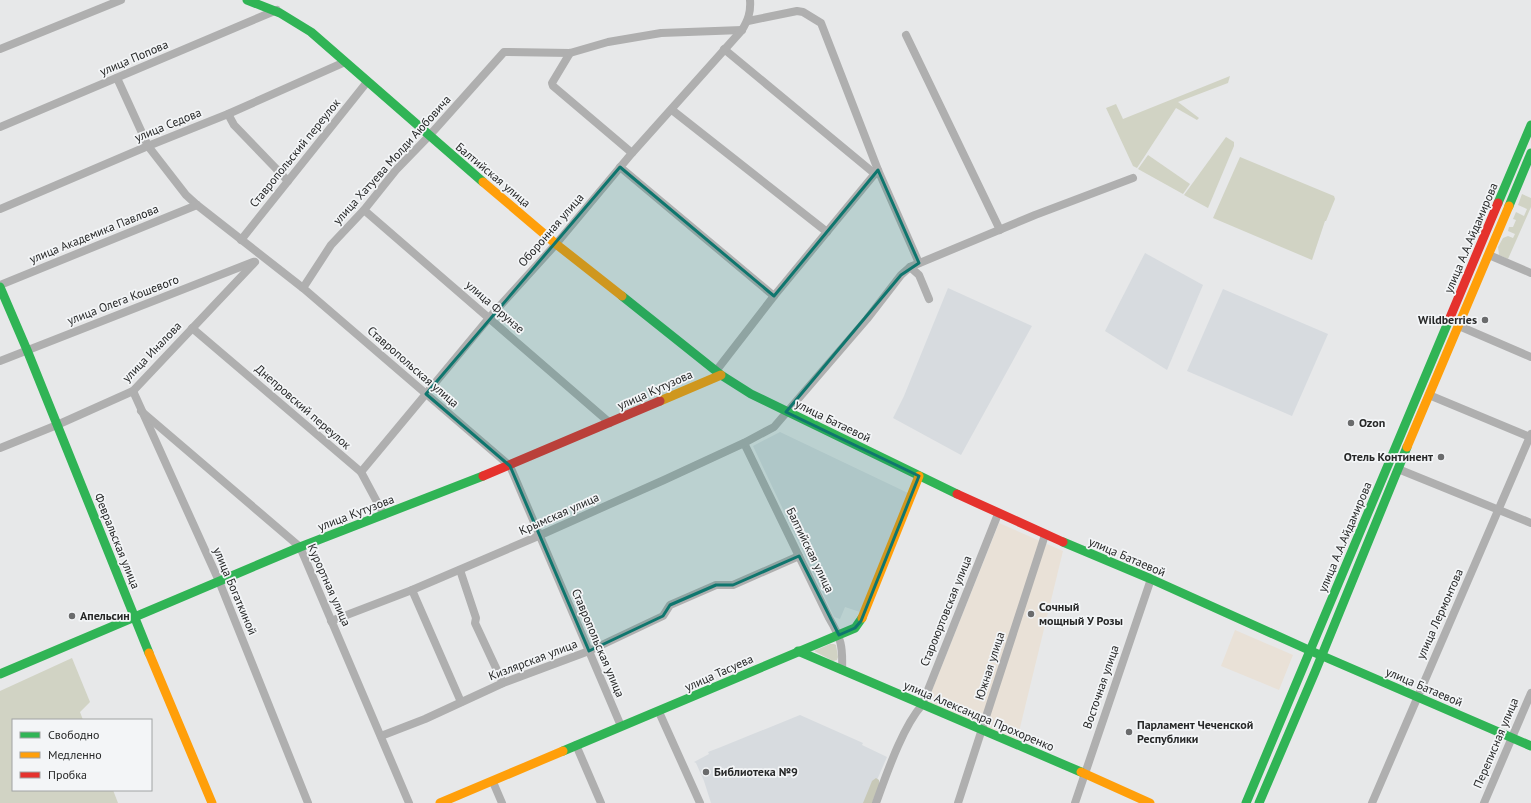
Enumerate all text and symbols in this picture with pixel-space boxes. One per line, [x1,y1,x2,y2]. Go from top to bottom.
street label: улица Попова [97,36,170,79]
street label: улица Хатуева Молди Аюбовича [330,92,454,227]
street label: Ставропольский переулок [246,95,343,210]
street label: улица Седова [132,104,204,145]
street label: Балтийская улица [453,139,534,210]
street label: улица А.А.Айдамирова [1441,180,1501,295]
street label: Оборонная улица [515,190,587,269]
street label: улица Академика Павлова [27,201,161,266]
street label: улица Олега Кошевого [65,271,181,328]
street label: улица Фрунзе [463,277,528,336]
place label: Wildberries [1418,312,1477,327]
marker: Wildberries [1480,315,1490,325]
street label: улица Иналова [119,318,184,385]
street label: Ставропольская улица [364,323,462,411]
street label: Днепровский переулок [252,361,354,452]
street label: улица Кутузова [615,366,695,413]
street label: улица Батаевой [793,396,873,445]
place label: Ozon [1359,415,1385,430]
marker: Ozon [1346,418,1356,428]
place label: Отель Континент [1344,449,1433,464]
marker: Отель Континент [1436,452,1446,462]
street label: улица А.А.Айдамирова [1315,479,1375,594]
street label: Крымская улица [516,489,601,538]
street label: Февральская улица [91,491,144,591]
street label: улица Кутузова [315,491,396,534]
street label: Балтийская улица [783,505,838,595]
street label: улица Батаевой [1086,534,1168,579]
street label: Курортная улица [305,541,354,628]
street label: улица Богаткиной [210,545,261,637]
street label: Староюртовская улица [916,553,975,668]
street label: улица Лермонтова [1413,566,1466,661]
street label: Ставропольская улица [569,586,628,699]
place label: Сочный мощный У Розы [1039,599,1123,628]
place label: Апельсин [80,608,130,623]
marker: Сочный мощный У Розы [1026,609,1036,619]
marker: Апельсин [67,611,77,621]
street label: Южная улица [971,630,1008,702]
street label: Кизлярская улица [486,636,579,683]
street label: Восточная улица [1079,643,1122,731]
street label: улица Тасуева [682,651,755,694]
street label: улица Батаевой [1383,664,1465,709]
street label: улица Александра Прохоренко [902,677,1057,754]
street label: Переписная улица [1470,695,1521,790]
place label: Парламент Чеченской Республики [1137,717,1253,746]
legend [12,719,152,791]
text: Свободно [48,727,99,742]
marker: Парламент Чеченской Республики [1124,727,1134,737]
text: Медленно [48,747,102,762]
place label: Библиотека №9 [714,764,798,779]
text: Пробка [48,767,87,782]
marker: Библиотека №9 [701,767,711,777]

